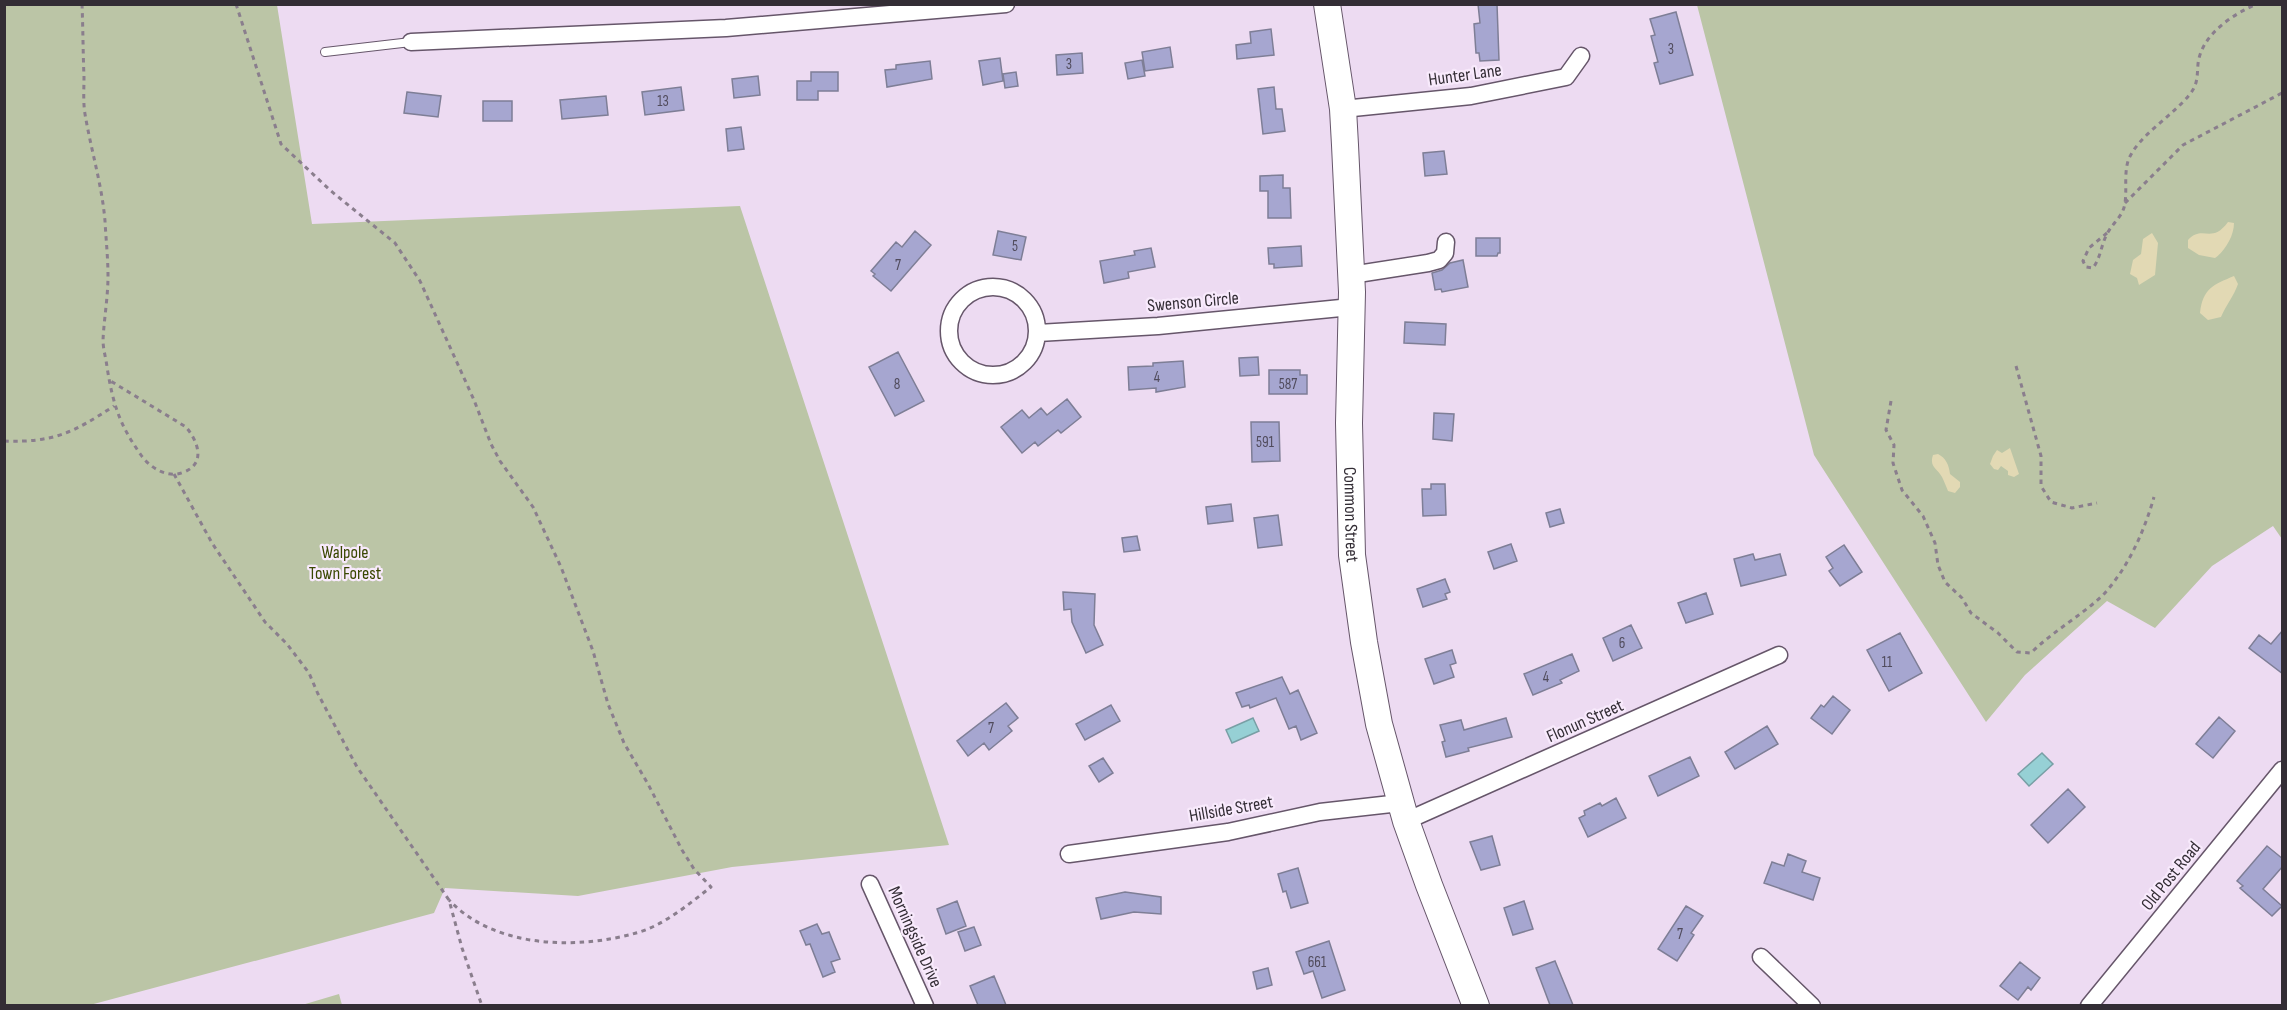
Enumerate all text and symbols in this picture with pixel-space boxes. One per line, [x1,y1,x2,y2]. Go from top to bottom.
house number: 3 [1668,40,1674,59]
house number: 3 [1066,55,1072,74]
street label: Hunter Lane [1427,59,1503,91]
house number: 13 [657,92,669,111]
house number: 5 [1012,237,1018,256]
house number: 7 [895,256,901,275]
street label: Swenson Circle [1146,288,1240,316]
house number: 4 [1154,368,1160,387]
house number: 8 [894,375,900,394]
house number: 587 [1279,375,1297,394]
house number: 591 [1256,433,1275,452]
street label: Common Street [1339,467,1363,564]
park label: Walpole Town Forest [309,542,382,584]
house number: 6 [1619,634,1625,653]
house number: 11 [1882,653,1893,672]
house number: 4 [1543,668,1549,687]
street label: Flonun Street [1544,695,1627,747]
house number: 7 [988,719,994,738]
street label: Hillside Street [1188,791,1275,827]
street label: Old Post Road [2137,837,2205,915]
street label: Morningside Drive [883,883,947,991]
house number: 7 [1677,925,1683,944]
house number: 661 [1308,953,1327,972]

